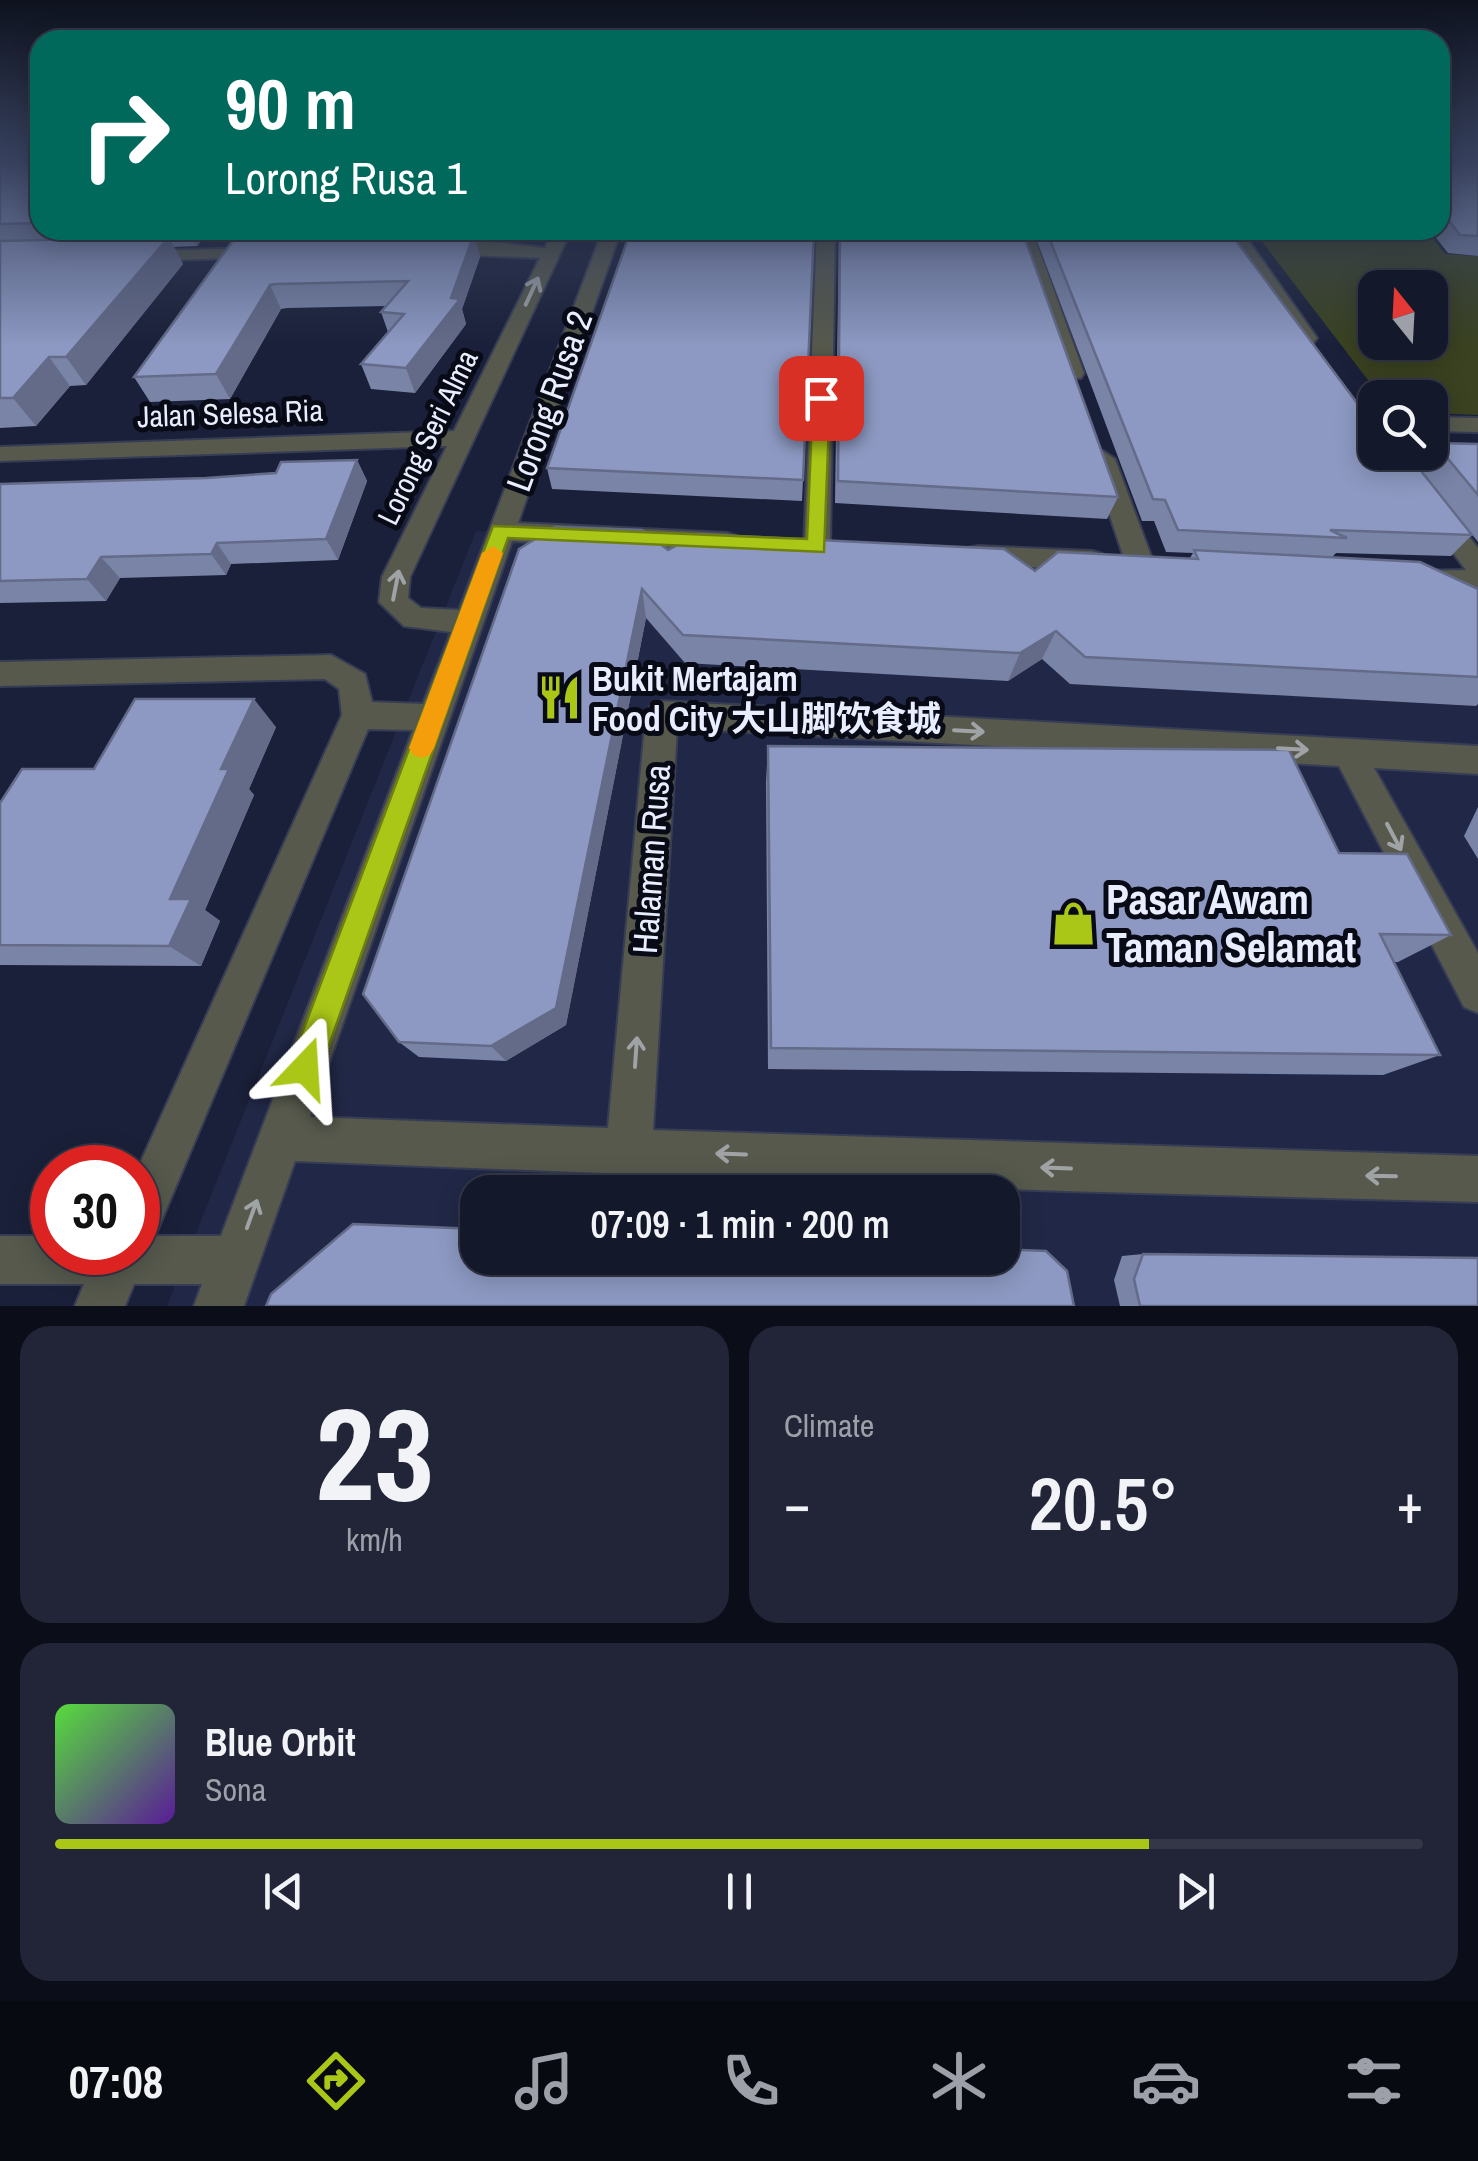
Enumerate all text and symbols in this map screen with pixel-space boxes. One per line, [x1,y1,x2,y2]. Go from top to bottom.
text: 90 m [225,57,356,151]
icon: right [60,70,190,200]
text: Lorong Rusa 1 [225,147,467,208]
north arrow [1358,270,1448,360]
map controls [1358,270,1448,470]
one-way arrow [524,277,543,307]
street label: Lorong Rusa 2 [495,305,603,497]
street label: Lorong Seri Alma [367,343,487,531]
pin [779,356,864,441]
icon: arrive [794,371,849,426]
button: search [1358,380,1448,470]
street label: Jalan Selesa Ria [136,390,324,436]
one-way arrow [388,570,407,602]
place label: Bukit Mertajam Food City 大山脚饮食城 [592,655,941,742]
restaurant icon: Bukit Mertajam Food City 大山脚饮食城 [535,674,583,722]
one-way arrow [952,722,985,741]
one-way arrow [1277,740,1309,759]
street label: Halaman Rusa [621,763,681,955]
one-way arrow [1385,822,1404,852]
place label: Pasar Awam Taman Selamat [1106,871,1356,975]
shop icon: Pasar Awam Taman Selamat [1049,899,1097,947]
position arrow [253,1016,357,1120]
one-way arrow [627,1037,646,1069]
one-way arrow [715,1144,747,1163]
speed limit sign: 30 [30,1145,160,1275]
one-way arrow [1040,1158,1072,1177]
one-way arrow [1365,1167,1397,1186]
text: 07:09 · 1 min · 200 m [590,1199,890,1250]
one-way arrow [244,1200,262,1231]
text: 23 [315,1365,434,1541]
text: Climate [784,1404,874,1447]
text: 20.5° [1029,1452,1178,1553]
text: − [784,1466,810,1540]
text: + [1397,1466,1423,1540]
text: km/h [346,1518,403,1561]
text: Blue Orbit [205,1717,356,1768]
text: Sona [205,1768,266,1811]
icon: previous [256,1864,311,1919]
icon: pause [712,1864,767,1919]
icon: next [1168,1864,1223,1919]
icon: directions [301,2046,371,2116]
icon: music [509,2046,579,2116]
icon: phone [716,2046,786,2116]
icon: climate [924,2046,994,2116]
icon: car [1131,2046,1201,2116]
icon: filters [1339,2046,1409,2116]
text: 07:08 [69,2051,163,2112]

